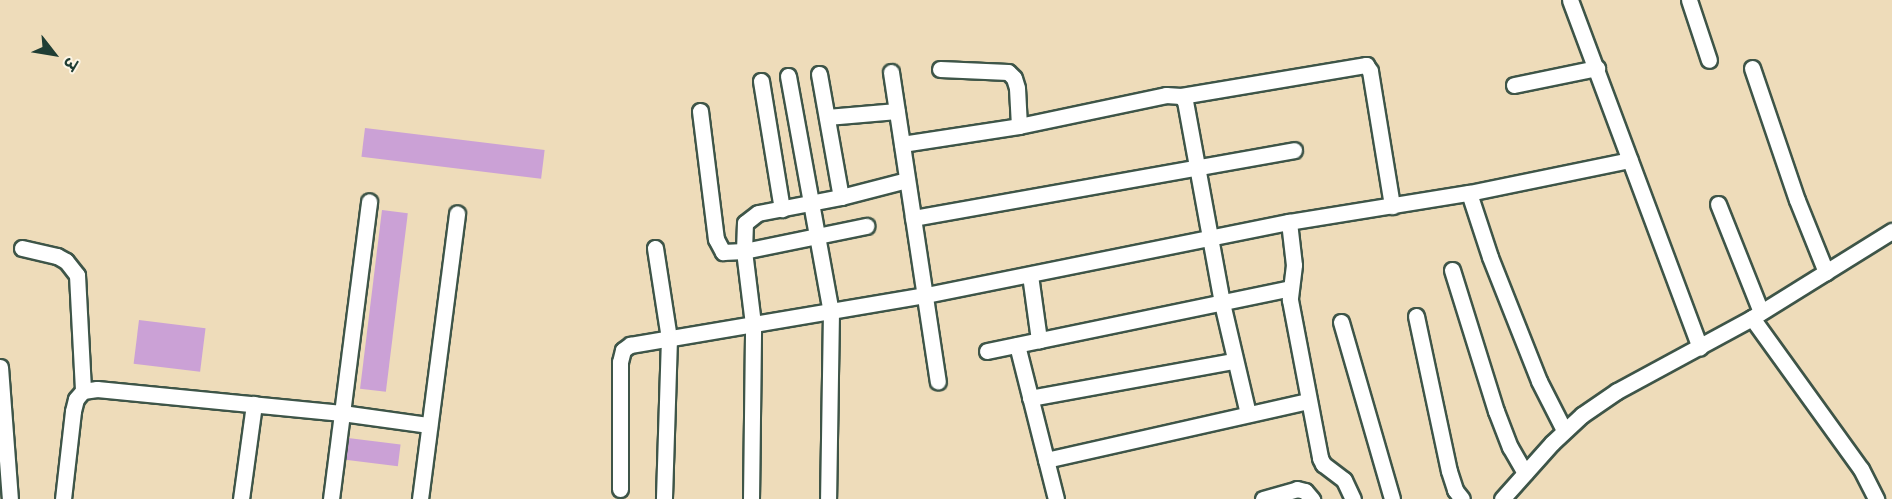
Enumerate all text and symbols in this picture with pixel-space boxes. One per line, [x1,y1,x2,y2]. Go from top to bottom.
north arrow [24,24,84,84]
text: उ [55,51,85,76]

